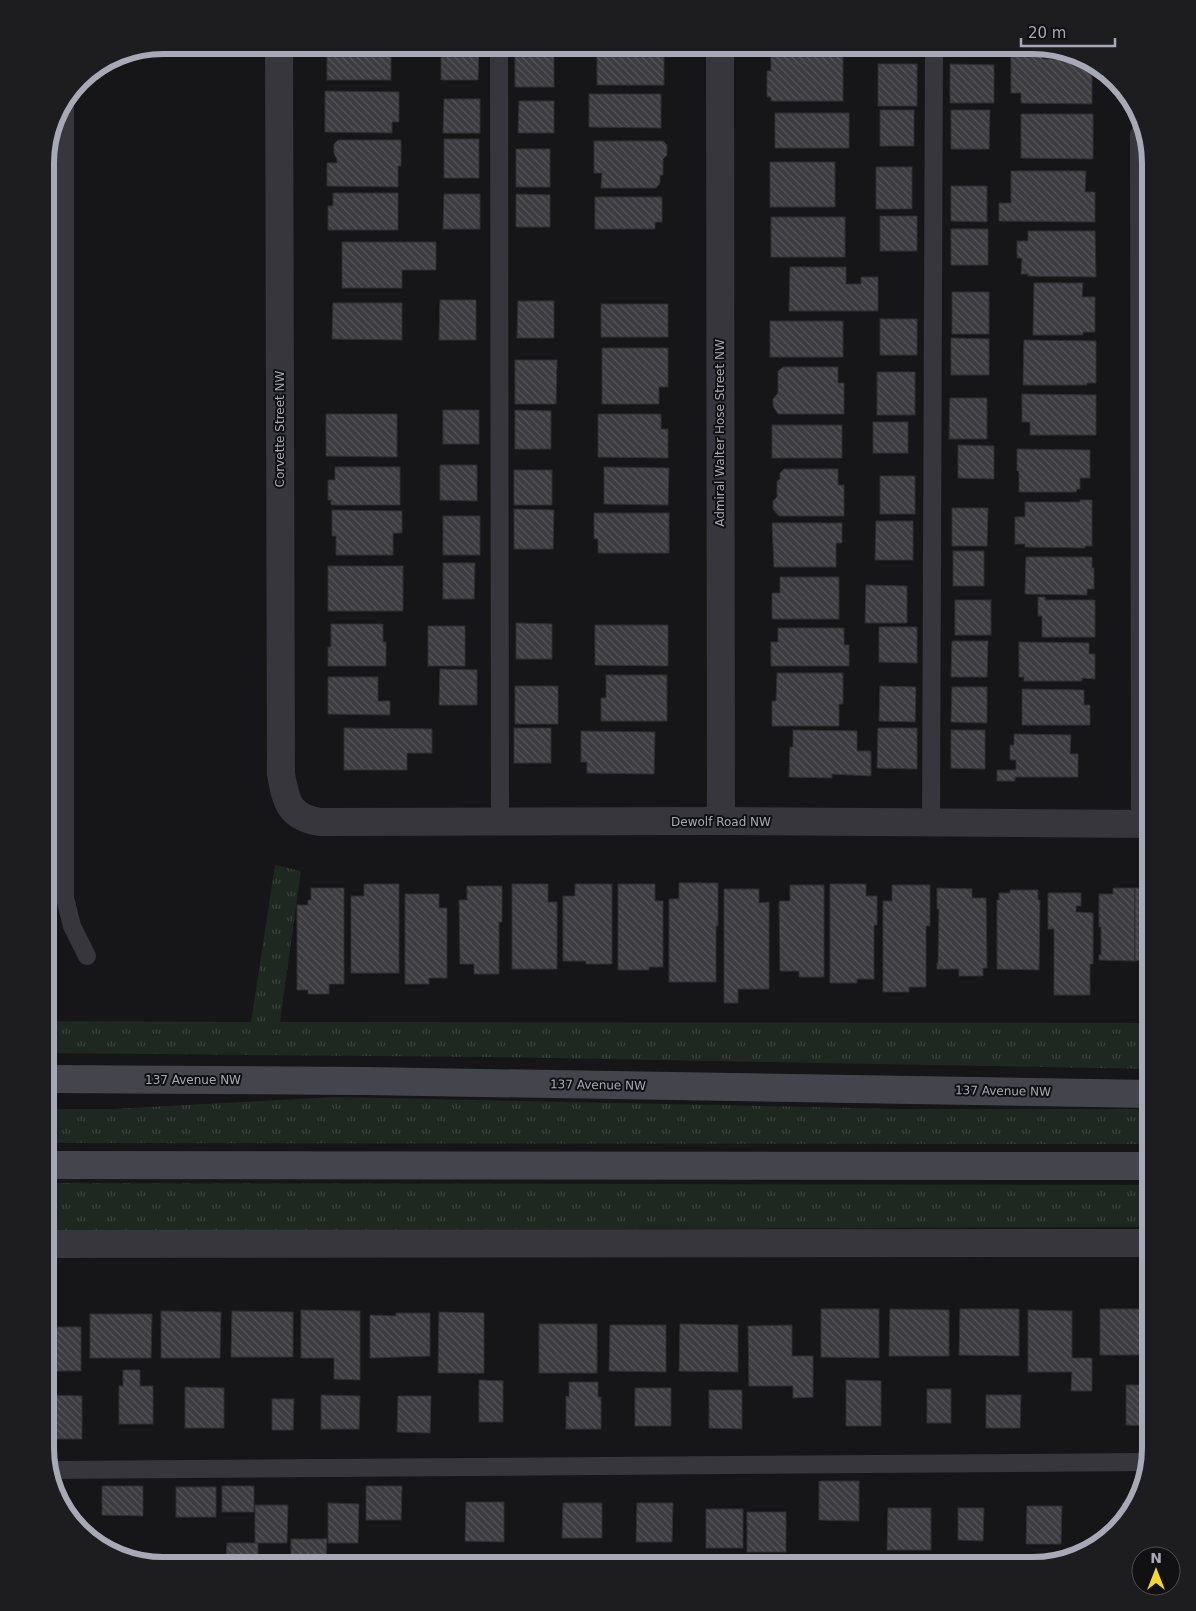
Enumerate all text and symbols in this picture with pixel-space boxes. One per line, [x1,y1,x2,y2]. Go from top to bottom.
scale bar [1021,15,1115,47]
text: 20 m [1028,24,1066,42]
street label: Admiral Walter Hose Street NW [713,339,727,527]
street label: Corvette Street NW [273,370,287,487]
street label: Dewolf Road NW [671,815,771,829]
street label: 137 Avenue NW [145,1073,241,1087]
street label: 137 Avenue NW [550,1077,646,1093]
street label: 137 Avenue NW [955,1083,1051,1099]
north arrow [1131,1546,1181,1596]
text: N [1150,1550,1162,1566]

